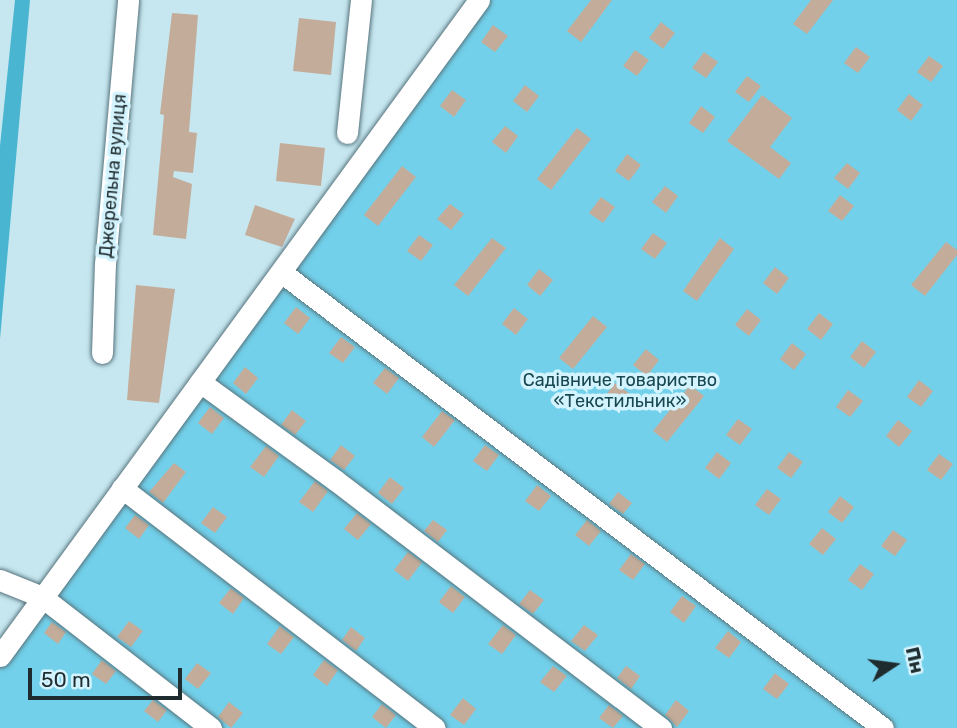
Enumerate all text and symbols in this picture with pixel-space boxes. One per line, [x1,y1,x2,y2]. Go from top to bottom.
street label: Джерельна вулиця [95,93,131,259]
park label: Садівниче товариство «Текстильник» [523,370,717,412]
north arrow [859,630,929,700]
text: Пн [901,645,929,676]
scale bar [32,654,186,698]
text: 50 m [41,667,91,692]

